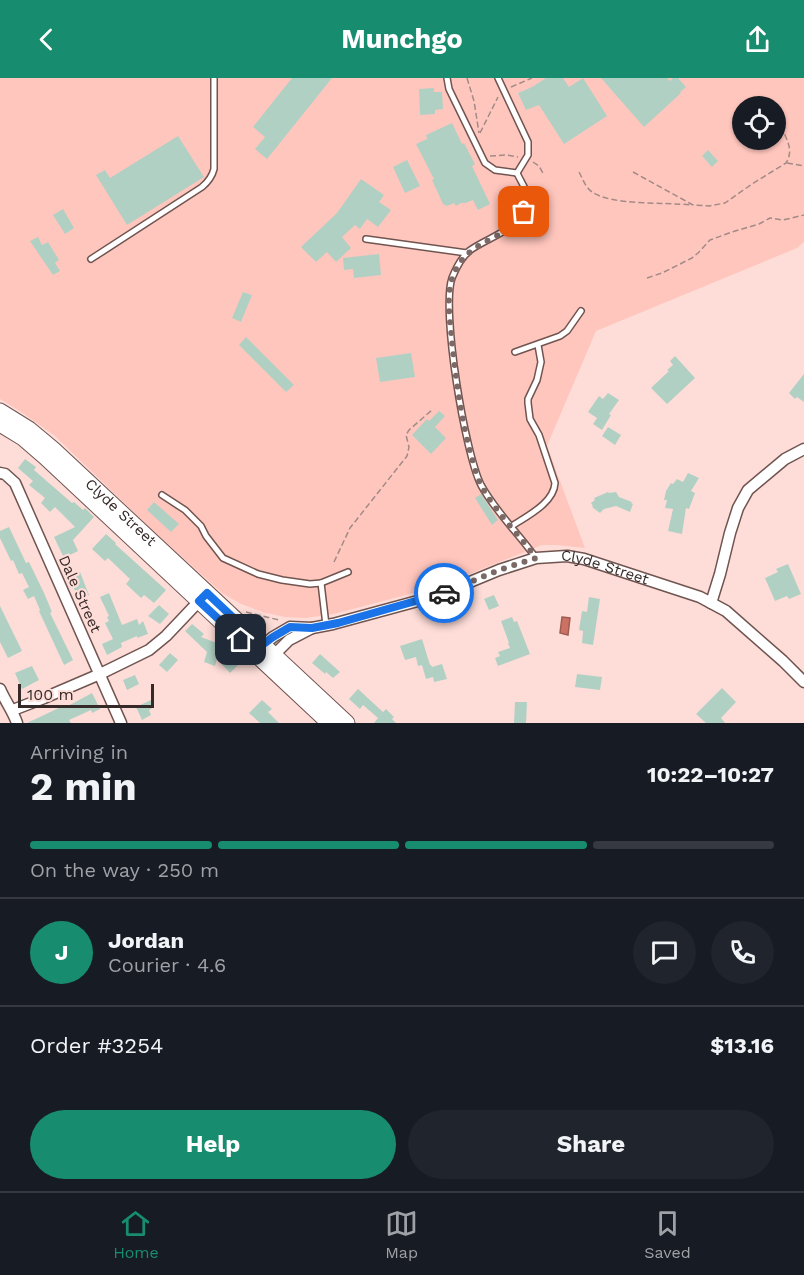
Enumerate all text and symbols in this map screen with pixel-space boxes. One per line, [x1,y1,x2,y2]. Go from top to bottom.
icon: back [30,23,63,56]
text: Munchgo [341,23,463,55]
icon: share [741,23,774,56]
map controls [732,96,786,150]
button: locate [732,96,786,150]
pin [498,186,549,237]
icon: bag [507,195,540,228]
street label: Clyde Street [81,475,161,550]
street label: Clyde Street [561,547,652,589]
street label: Dale Street [55,553,105,636]
courier [414,563,474,623]
icon: car [428,577,461,610]
pin [215,614,266,665]
icon: home [224,623,257,656]
scale bar [18,681,154,708]
text: 100 m [27,685,74,704]
text: Arriving in [30,740,128,764]
text: 10:22–10:27 [647,762,774,787]
text: 2 min [30,764,137,809]
text: On the way · 250 m [30,858,219,882]
button: chat [633,921,696,984]
button: phone [711,921,774,984]
text: Jordan [108,928,184,953]
text: J [55,940,68,965]
text: Courier · 4.6 [108,953,226,977]
text: Order #3254 [30,1033,163,1058]
text: $13.16 [710,1033,774,1058]
button: Help [30,1110,396,1179]
button: Share [408,1110,774,1179]
tab: Home [113,1207,159,1262]
tab: Map [385,1207,418,1262]
tab: Saved [644,1207,691,1262]

